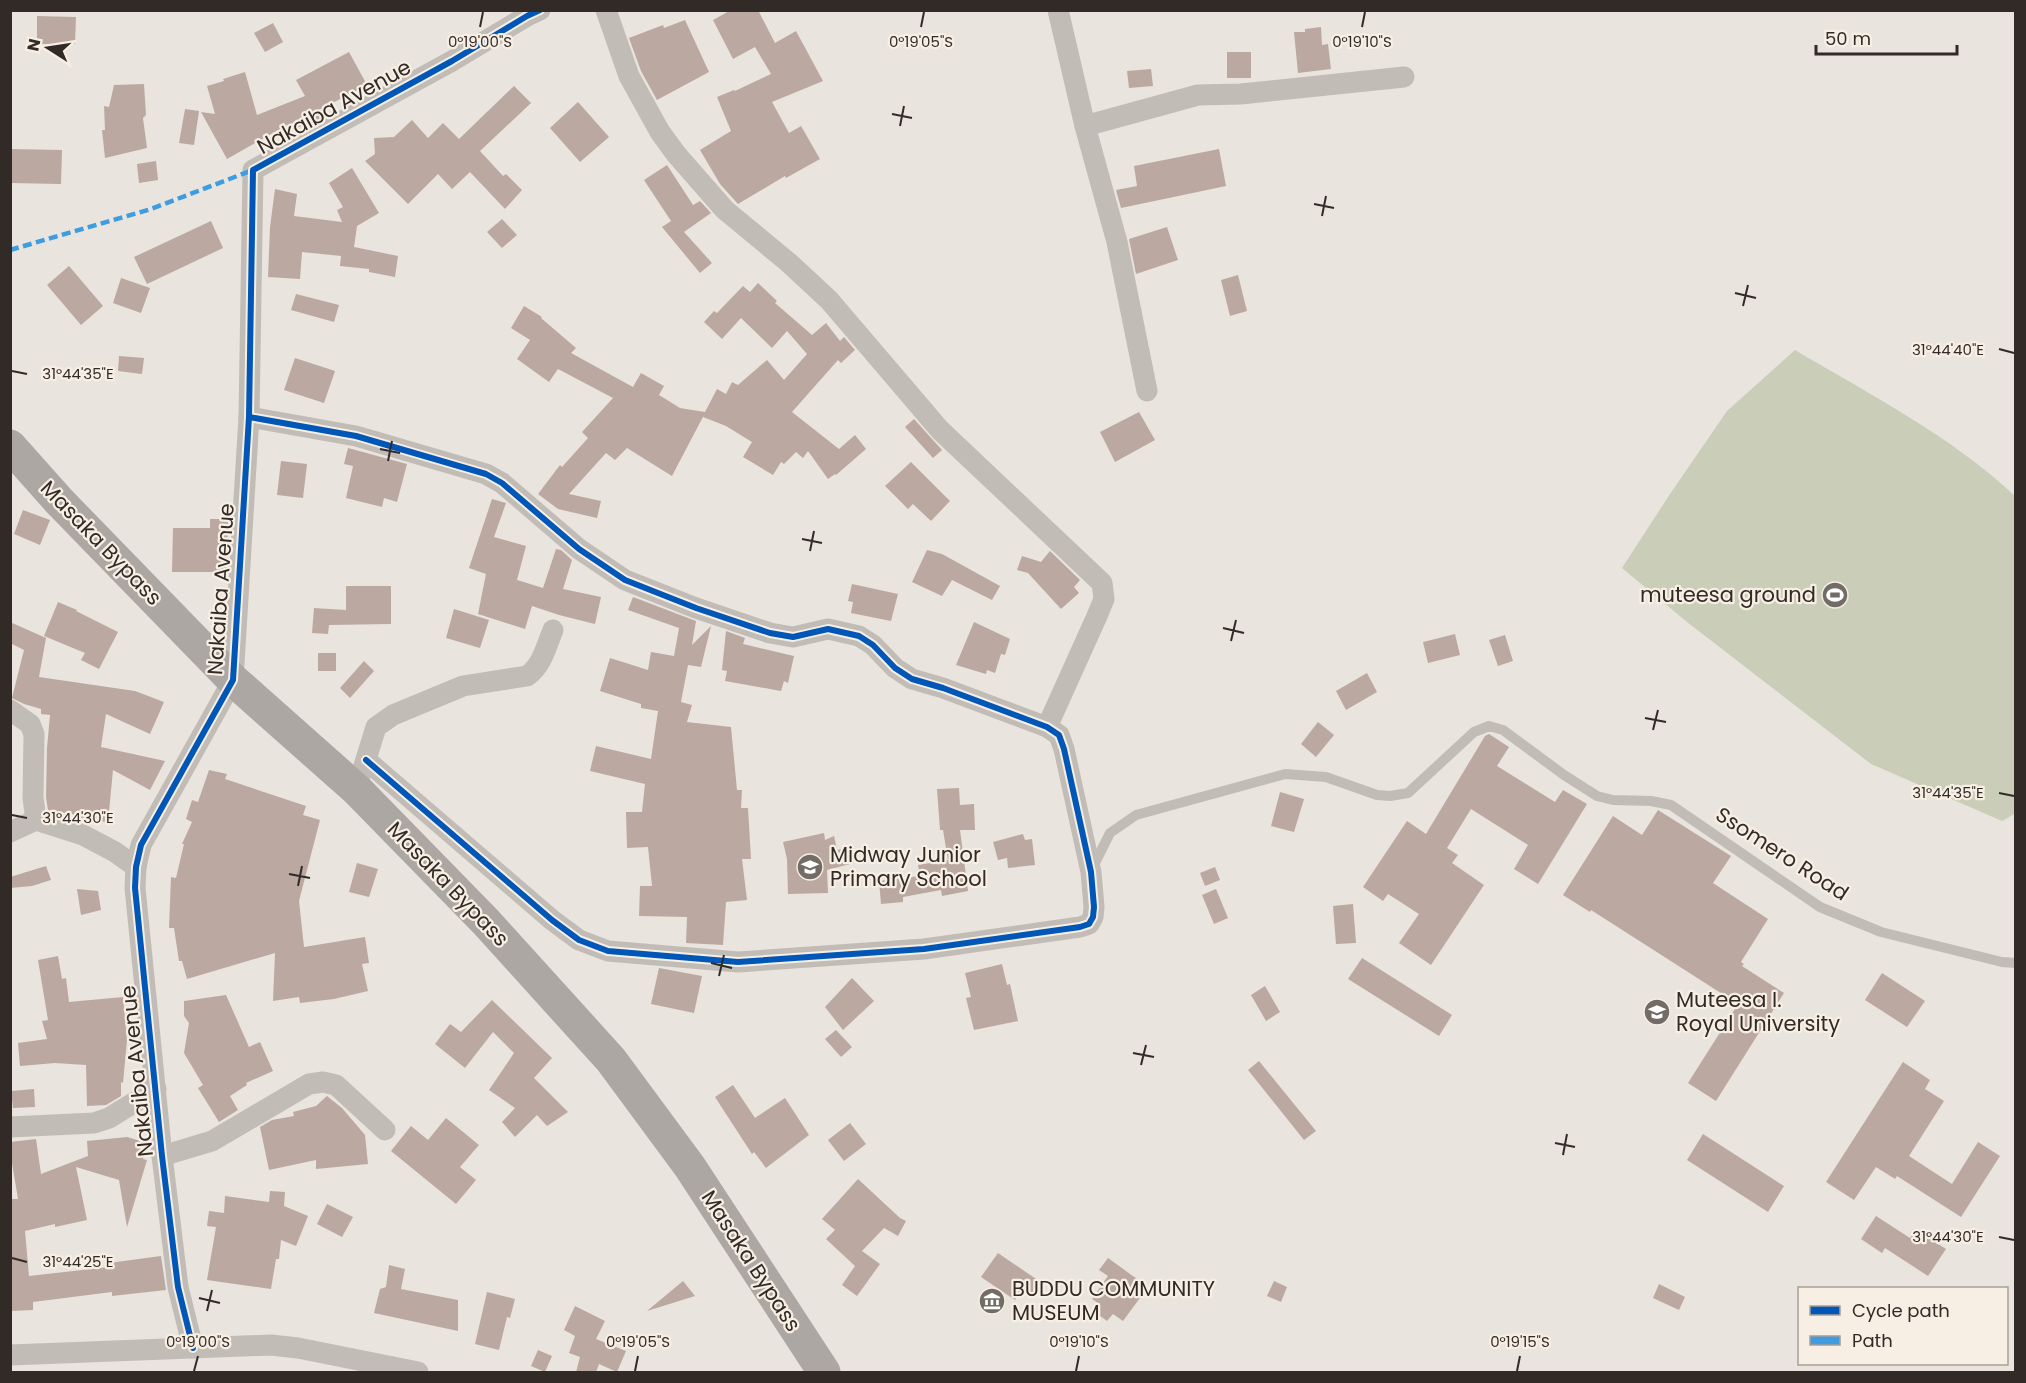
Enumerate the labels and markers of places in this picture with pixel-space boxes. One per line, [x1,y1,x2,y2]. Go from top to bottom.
place label: muteesa ground [1640,580,1816,609]
sports icon: muteesa ground [1820,580,1850,610]
place label: Midway Junior Primary School [830,840,987,893]
school or university icon: Midway Junior Primary School [795,852,825,882]
place label: Muteesa I. Royal University [1676,985,1840,1038]
school or university icon: Muteesa I. Royal University [1642,997,1672,1027]
place label: BUDDU COMMUNITY MUSEUM [1012,1274,1215,1327]
museum icon: BUDDU COMMUNITY MUSEUM [977,1286,1007,1316]

